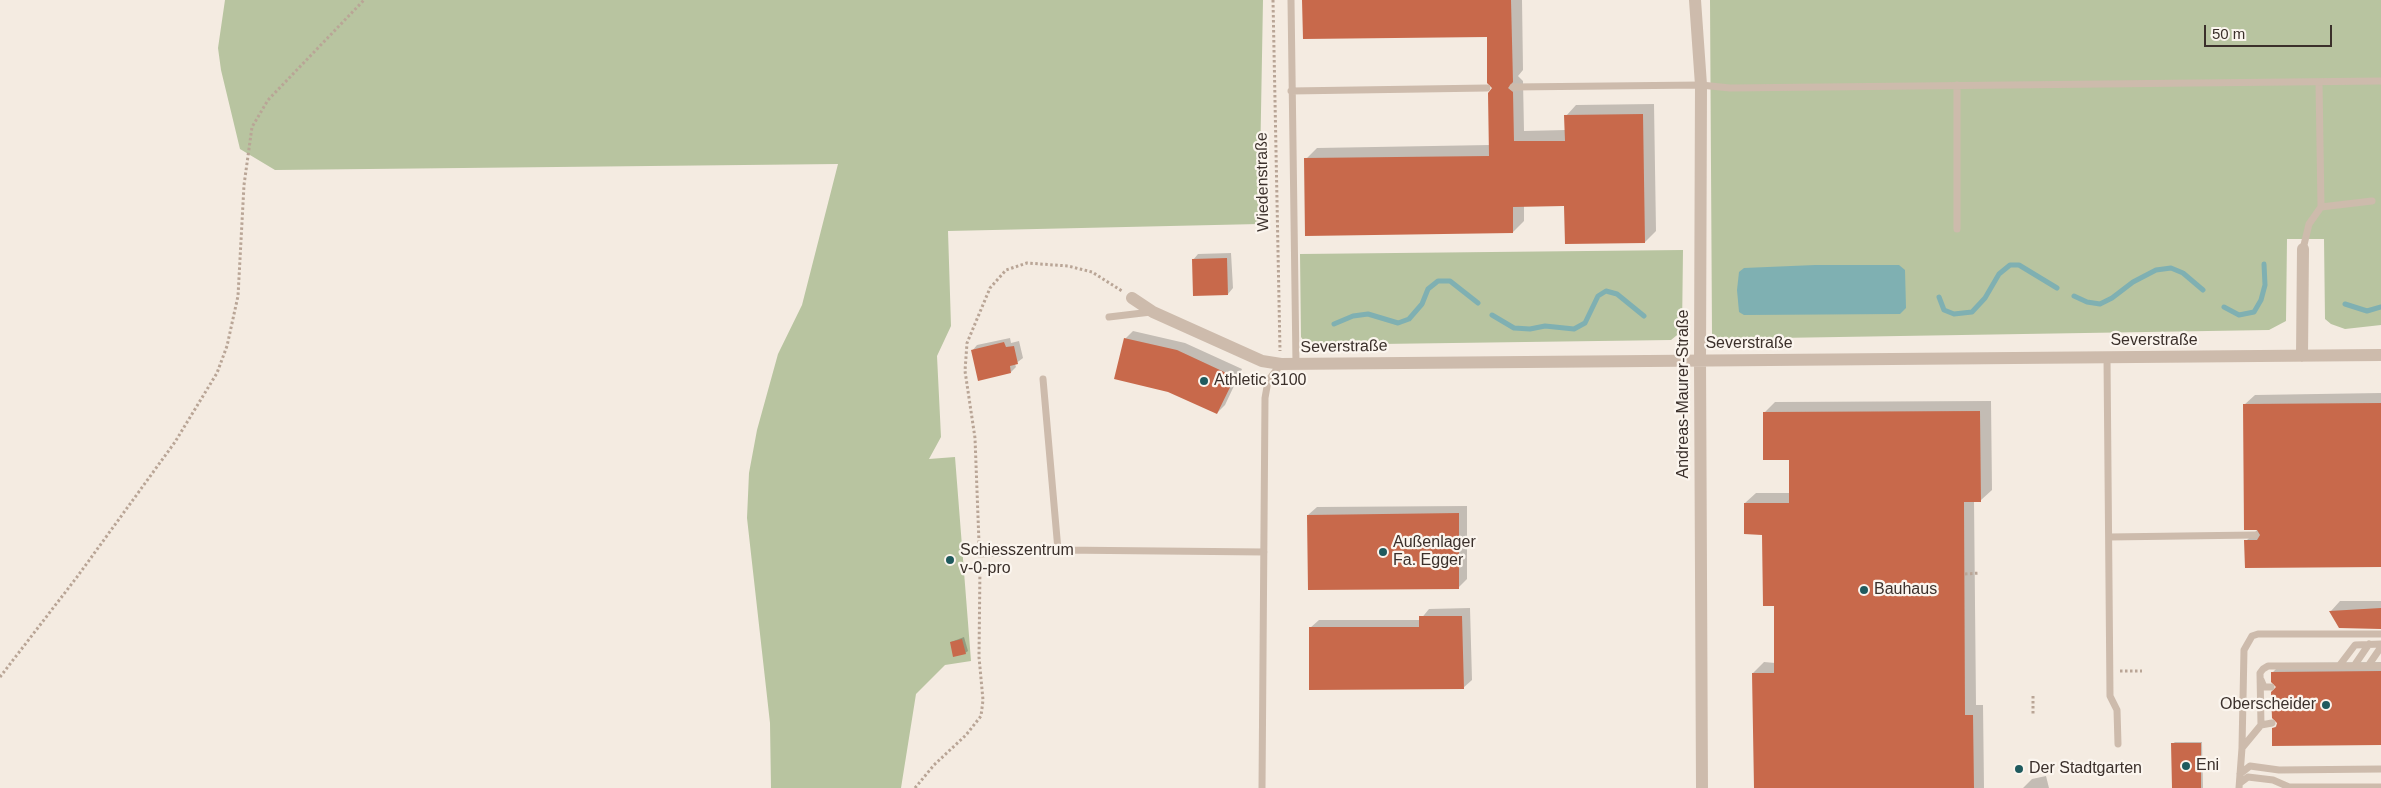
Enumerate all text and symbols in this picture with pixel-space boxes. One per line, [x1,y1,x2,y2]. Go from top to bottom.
scale bar [2206,15,2334,47]
text: 50 m [2212,25,2245,42]
street label: Wiedenstraße [1253,132,1273,232]
street label: Andreas-Maurer-Straße [1674,310,1694,478]
street label: Severstraße [2110,331,2198,351]
street label: Severstraße [1705,334,1793,354]
street label: Severstraße [1300,337,1388,357]
place label: Athletic 3100 [1214,371,1307,391]
marker: Athletic 3100 [1198,375,1210,387]
place label: Außenlager Fa. Egger [1393,533,1476,571]
place label: Schiesszentrum v-0-pro [960,541,1074,579]
marker: Außenlager Fa. Egger [1377,546,1389,558]
marker: Schiesszentrum v-0-pro [944,554,956,566]
place label: Bauhaus [1874,580,1937,600]
marker: Bauhaus [1858,584,1870,596]
place label: Oberscheider [2220,695,2316,715]
marker: Oberscheider [2320,699,2332,711]
place label: Eni [2196,756,2219,776]
place label: Der Stadtgarten [2029,759,2142,779]
marker: Eni [2180,760,2192,772]
marker: Der Stadtgarten [2013,763,2025,775]

